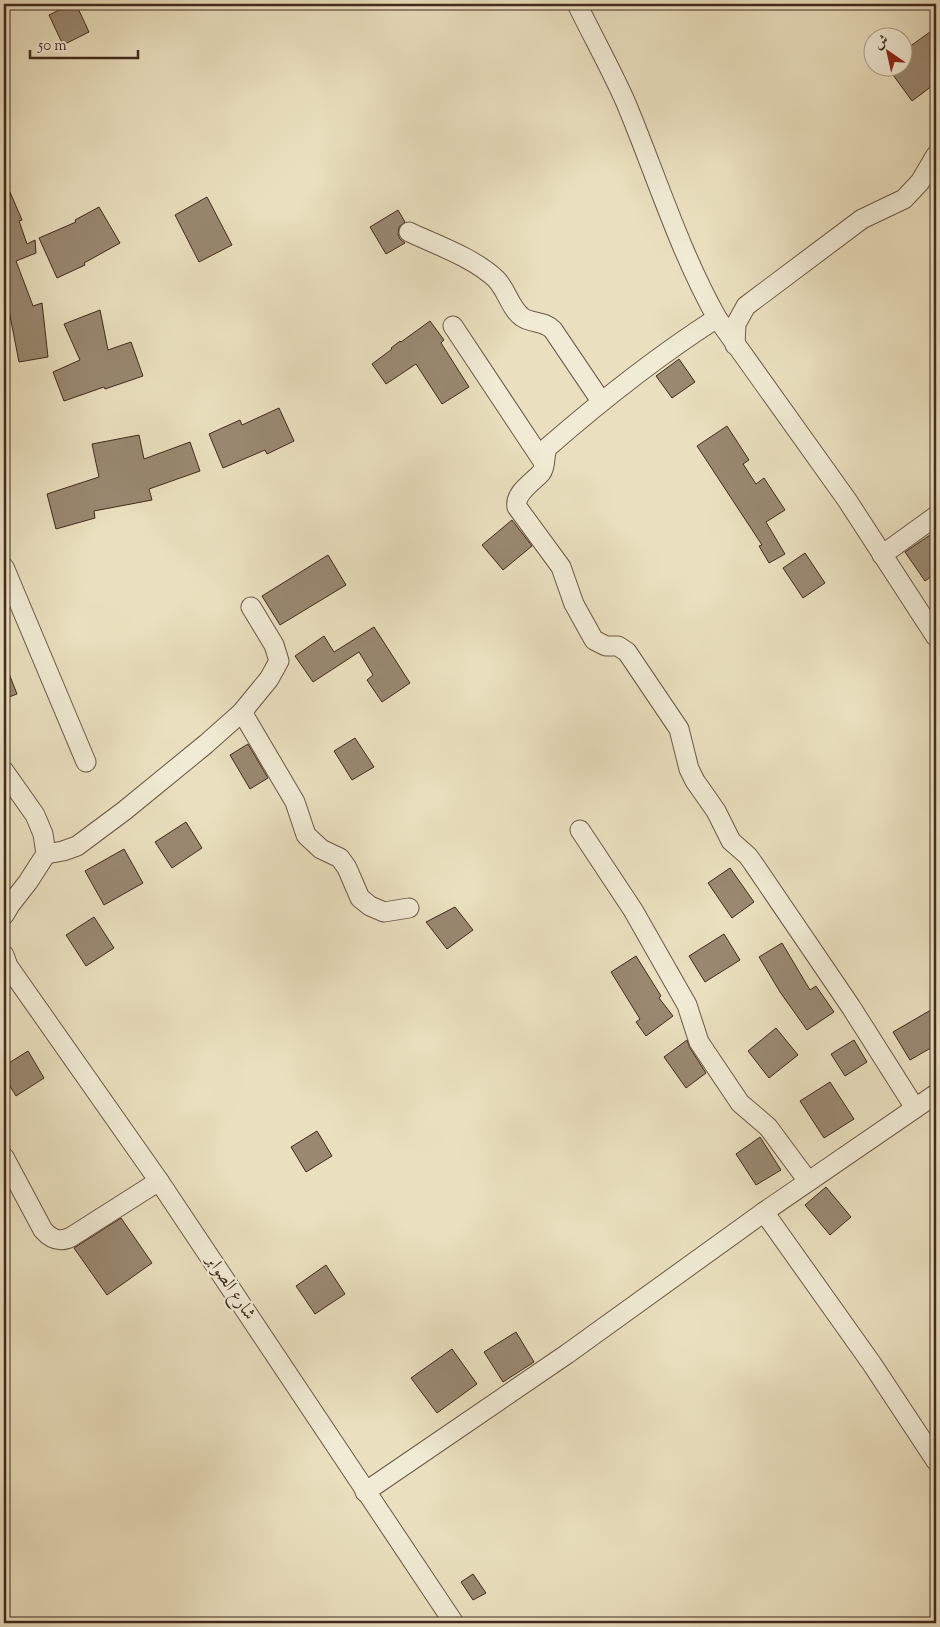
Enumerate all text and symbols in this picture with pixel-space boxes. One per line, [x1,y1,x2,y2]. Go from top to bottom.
scale bar [30,28,138,60]
north arrow [862,28,912,78]
text: ش [870,31,893,55]
text: 50 m [37,36,67,57]
street label: شارع الصوابر [197,1248,261,1326]

